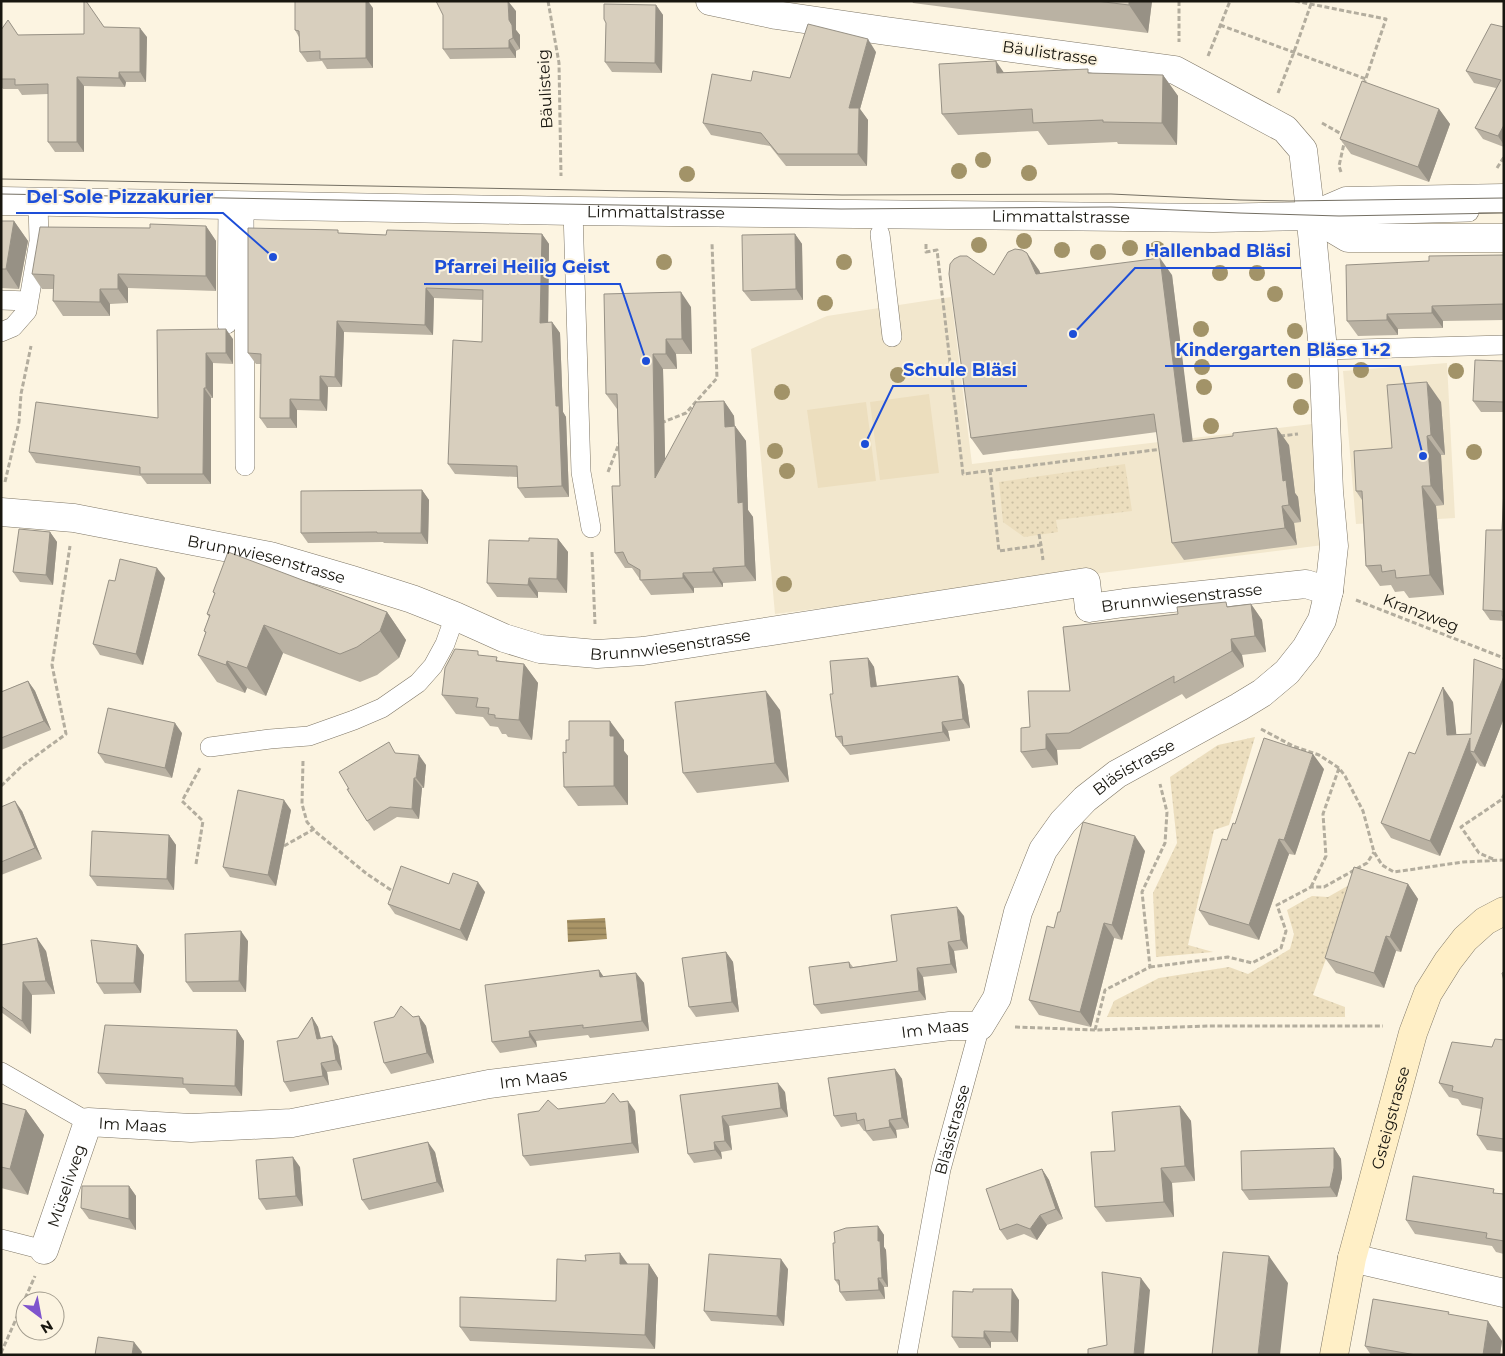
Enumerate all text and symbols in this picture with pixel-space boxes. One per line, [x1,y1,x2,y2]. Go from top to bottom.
street label: Bäulistrasse [1001,37,1099,69]
street label: Bäulisteig [533,49,557,129]
callout: Del Sole Pizzakurier [16,180,223,213]
text: Del Sole Pizzakurier [26,186,214,208]
street label: Limmattalstrasse [587,202,725,222]
street label: Limmattalstrasse [992,206,1130,227]
callout: Hallenbad Bläsi [1135,235,1301,268]
text: Hallenbad Bläsi [1145,240,1291,262]
callout: Pfarrei Heilig Geist [424,251,620,284]
text: Pfarrei Heilig Geist [434,256,610,278]
callout: Kindergarten Bläse 1+2 [1165,333,1400,366]
text: Kindergarten Bläse 1+2 [1175,339,1391,361]
callout: Schule Bläsi [893,353,1027,386]
text: Schule Bläsi [903,359,1017,381]
street label: Brunnwiesenstrasse [186,531,348,587]
street label: Brunnwiesenstrasse [1100,579,1263,616]
street label: Kranzweg [1380,590,1462,636]
street label: Brunnwiesenstrasse [589,625,752,664]
street label: Bläsistrasse [1089,735,1178,799]
street label: Im Maas [900,1016,969,1042]
street label: Gsteigstrasse [1367,1064,1413,1171]
street label: Im Maas [498,1065,568,1092]
street label: Bläsistrasse [930,1082,973,1177]
street label: Im Maas [98,1113,167,1136]
street label: Müseliweg [43,1142,89,1230]
north arrow [15,1291,65,1341]
text: N [37,1316,56,1338]

